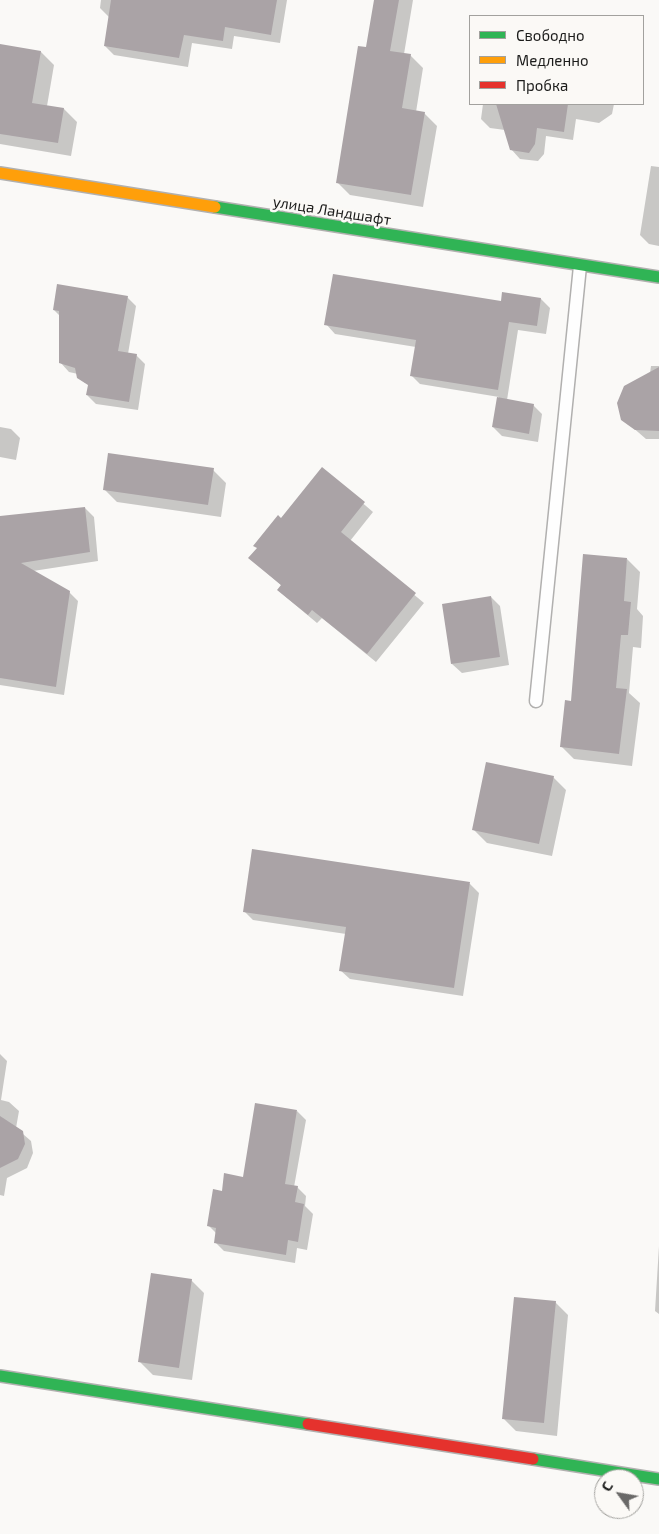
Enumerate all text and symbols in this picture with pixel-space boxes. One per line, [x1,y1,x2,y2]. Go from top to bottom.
legend [469,15,644,105]
text: Свободно [516,26,585,44]
text: Медленно [516,51,589,69]
text: Пробка [516,76,568,94]
street label: улица Ландшафт [272,193,392,229]
north arrow [594,1469,644,1519]
text: С [597,1478,616,1494]

